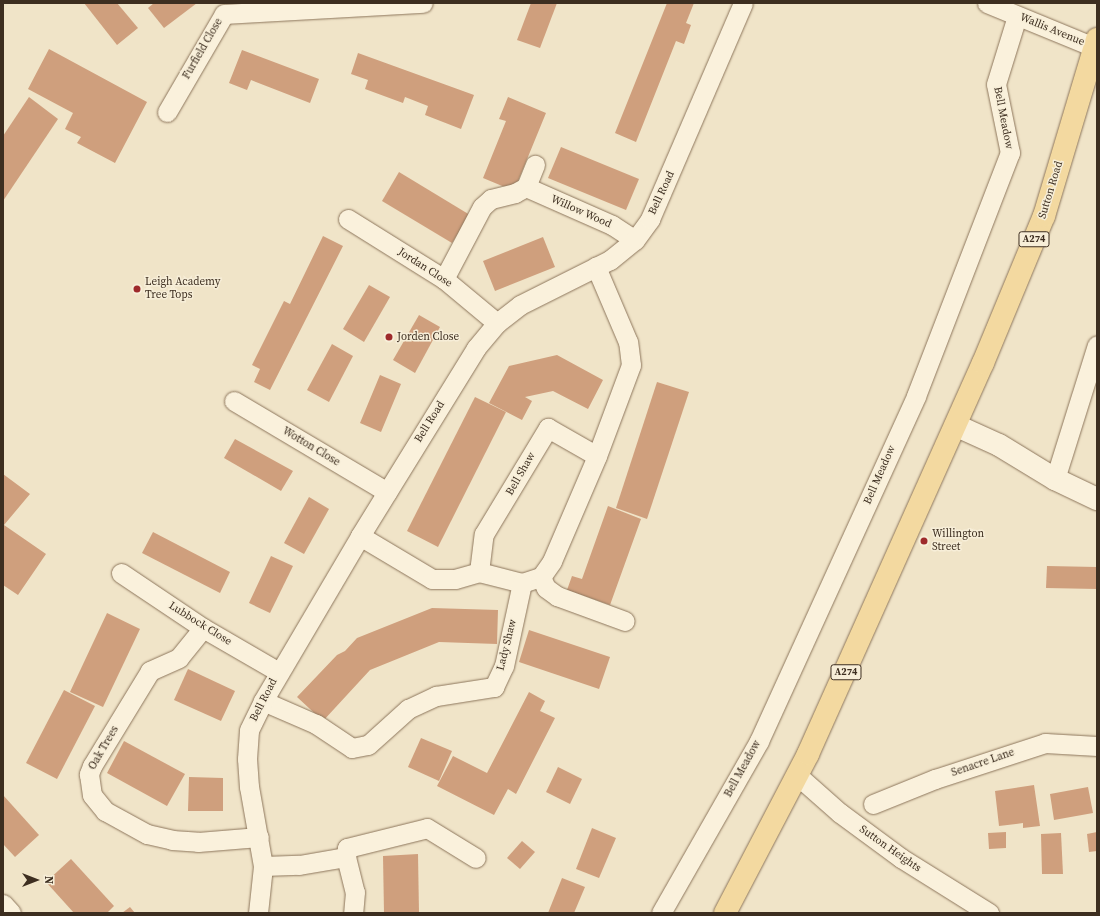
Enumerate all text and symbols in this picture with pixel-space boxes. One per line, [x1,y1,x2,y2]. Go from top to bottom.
street label: Wallis Avenue [1018,11,1086,49]
street label: Furfield Close [180,16,226,82]
street label: Bell Meadow [991,86,1015,150]
street label: Sutton Road [1036,160,1066,220]
street label: Bell Road [646,169,678,217]
street label: Willow Wood [548,193,614,231]
road number: A274 [1018,231,1050,247]
street label: Jordan Close [395,246,455,290]
place label: Leigh Academy Tree Tops [145,276,220,302]
marker: Leigh Academy Tree Tops [132,284,142,294]
place label: Jorden Close [397,330,459,344]
marker: Jorden Close [384,332,394,342]
street label: Bell Road [412,399,448,445]
street label: Wotton Close [280,425,342,469]
street label: Bell Meadow [861,444,899,506]
street label: Bell Shaw [503,450,539,498]
place label: Willington Street [932,528,984,554]
marker: Willington Street [919,536,929,546]
street label: Lubbock Close [166,599,234,649]
street label: Lady Shaw [494,618,520,672]
road number: A274 [830,664,862,680]
street label: Bell Road [248,676,280,724]
street label: Oak Trees [86,724,122,772]
street label: Bell Meadow [722,738,764,800]
street label: Senacre Lane [950,746,1016,780]
street label: Sutton Heights [857,823,923,875]
north arrow [16,860,56,900]
text: N [41,876,56,884]

